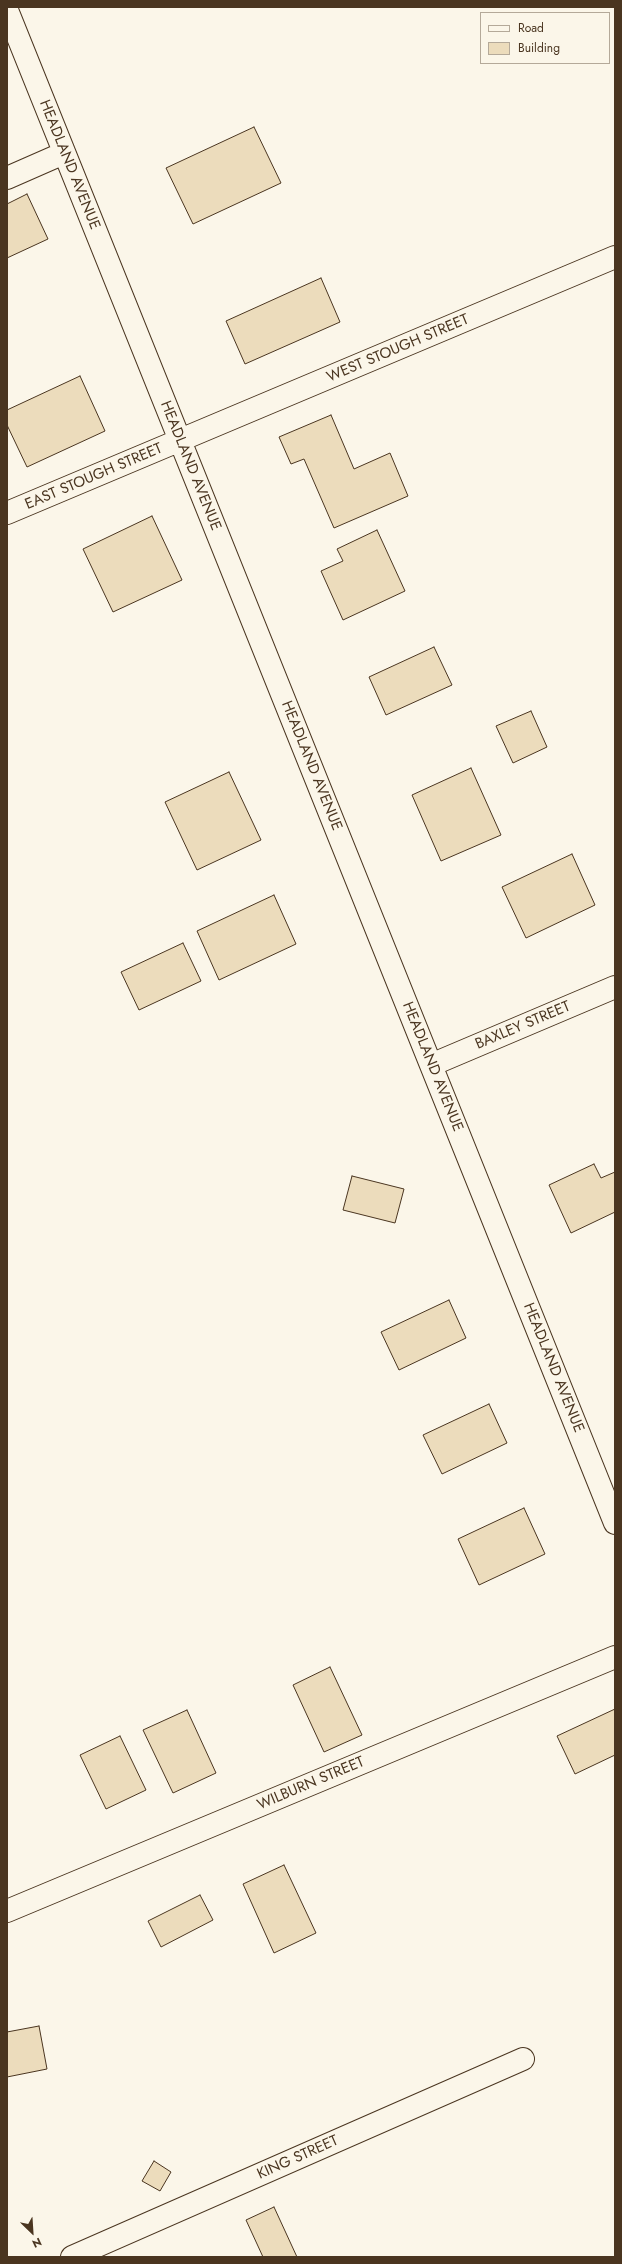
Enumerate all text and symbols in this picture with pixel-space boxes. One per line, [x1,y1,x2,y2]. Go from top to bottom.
legend [480,12,610,64]
text: Road [518,19,544,37]
text: Building [518,39,560,57]
street label: HEADLAND AVENUE [35,98,103,232]
street label: WEST STOUGH STREET [324,311,472,387]
street label: HEADLAND AVENUE [156,399,224,533]
street label: EAST STOUGH STREET [23,440,165,514]
street label: HEADLAND AVENUE [277,699,345,833]
street label: BAXLEY STREET [473,998,573,1054]
street label: HEADLAND AVENUE [398,1000,466,1134]
street label: HEADLAND AVENUE [519,1301,587,1435]
street label: WILBURN STREET [255,1753,367,1815]
street label: KING STREET [255,2132,341,2184]
north arrow [12,2212,52,2252]
text: N [30,2234,44,2252]

